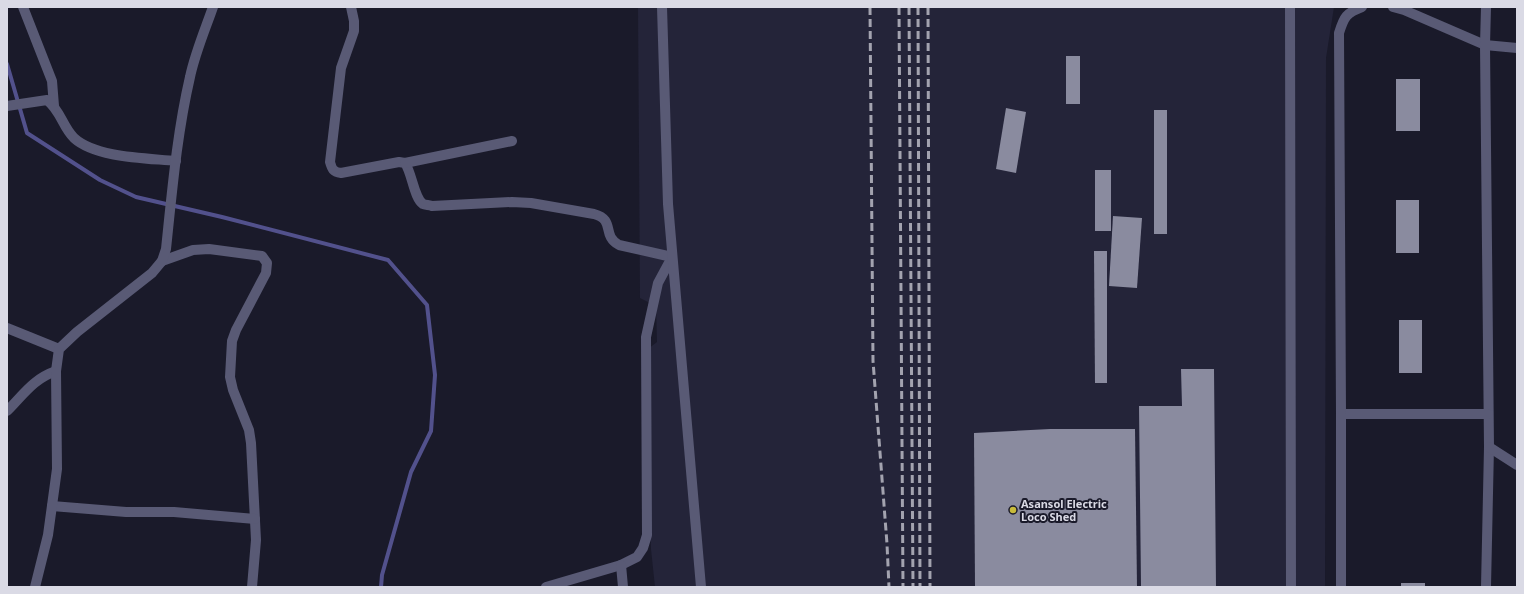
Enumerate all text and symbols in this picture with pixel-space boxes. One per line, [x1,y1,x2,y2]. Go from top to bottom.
place label: Asansol Electric Loco Shed [1021,496,1107,524]
marker: Asansol Electric Loco Shed [1008,505,1018,515]

